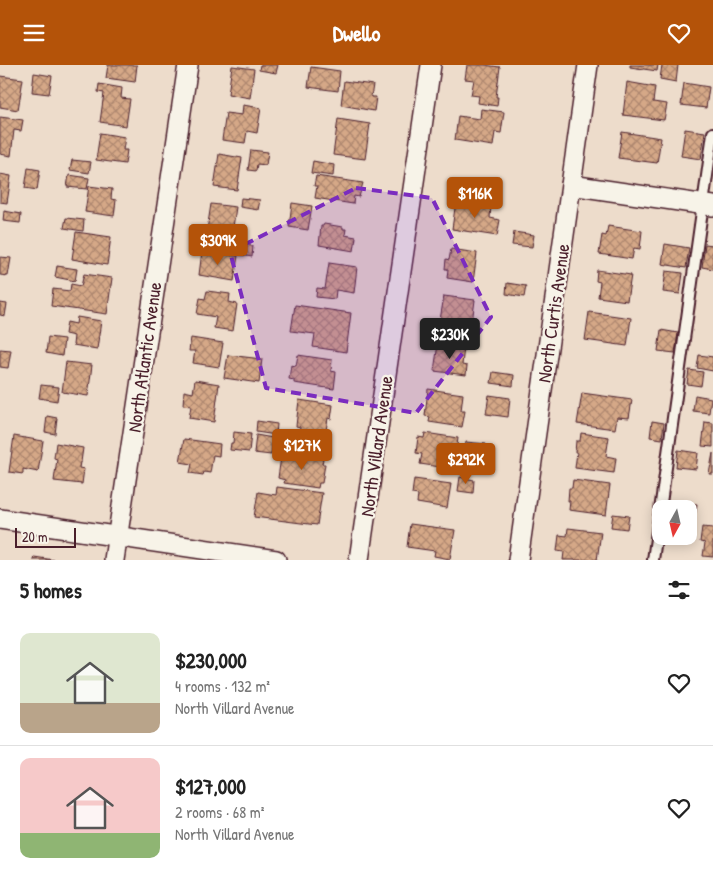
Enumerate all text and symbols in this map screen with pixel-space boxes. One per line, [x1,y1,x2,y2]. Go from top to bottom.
text: Dwello [333,18,380,48]
icon: menu [20,19,48,47]
icon: heart [665,19,693,47]
pin: $116K [440,177,510,219]
text: $116K [458,182,492,204]
pin: $309K [183,223,253,266]
text: $309K [200,229,236,251]
street label: North Curtis Avenue [530,241,576,384]
street label: North Atlantic Avenue [121,280,167,434]
pin: $230K [415,317,485,360]
text: $230K [431,323,469,345]
street label: North Villard Avenue [353,374,399,518]
pin: $127K [267,429,337,471]
text: $127K [283,434,321,456]
pin: $292K [431,443,501,485]
text: $292K [447,448,485,470]
north arrow [652,500,698,545]
map controls [652,500,697,545]
scale bar [15,525,76,548]
text: 20 m [22,527,48,546]
text: 5 homes [20,576,82,605]
icon: filters [665,576,693,604]
text: $230,000 [175,646,247,675]
icon: home [60,653,120,713]
icon: heart [665,669,693,697]
text: 4 rooms · 132 m² [175,675,270,697]
text: North Villard Avenue [175,697,294,719]
text: $127,000 [175,772,246,801]
icon: home [60,778,120,838]
icon: heart [665,794,693,822]
text: 2 rooms · 68 m² [175,801,264,823]
text: North Villard Avenue [175,823,294,845]

